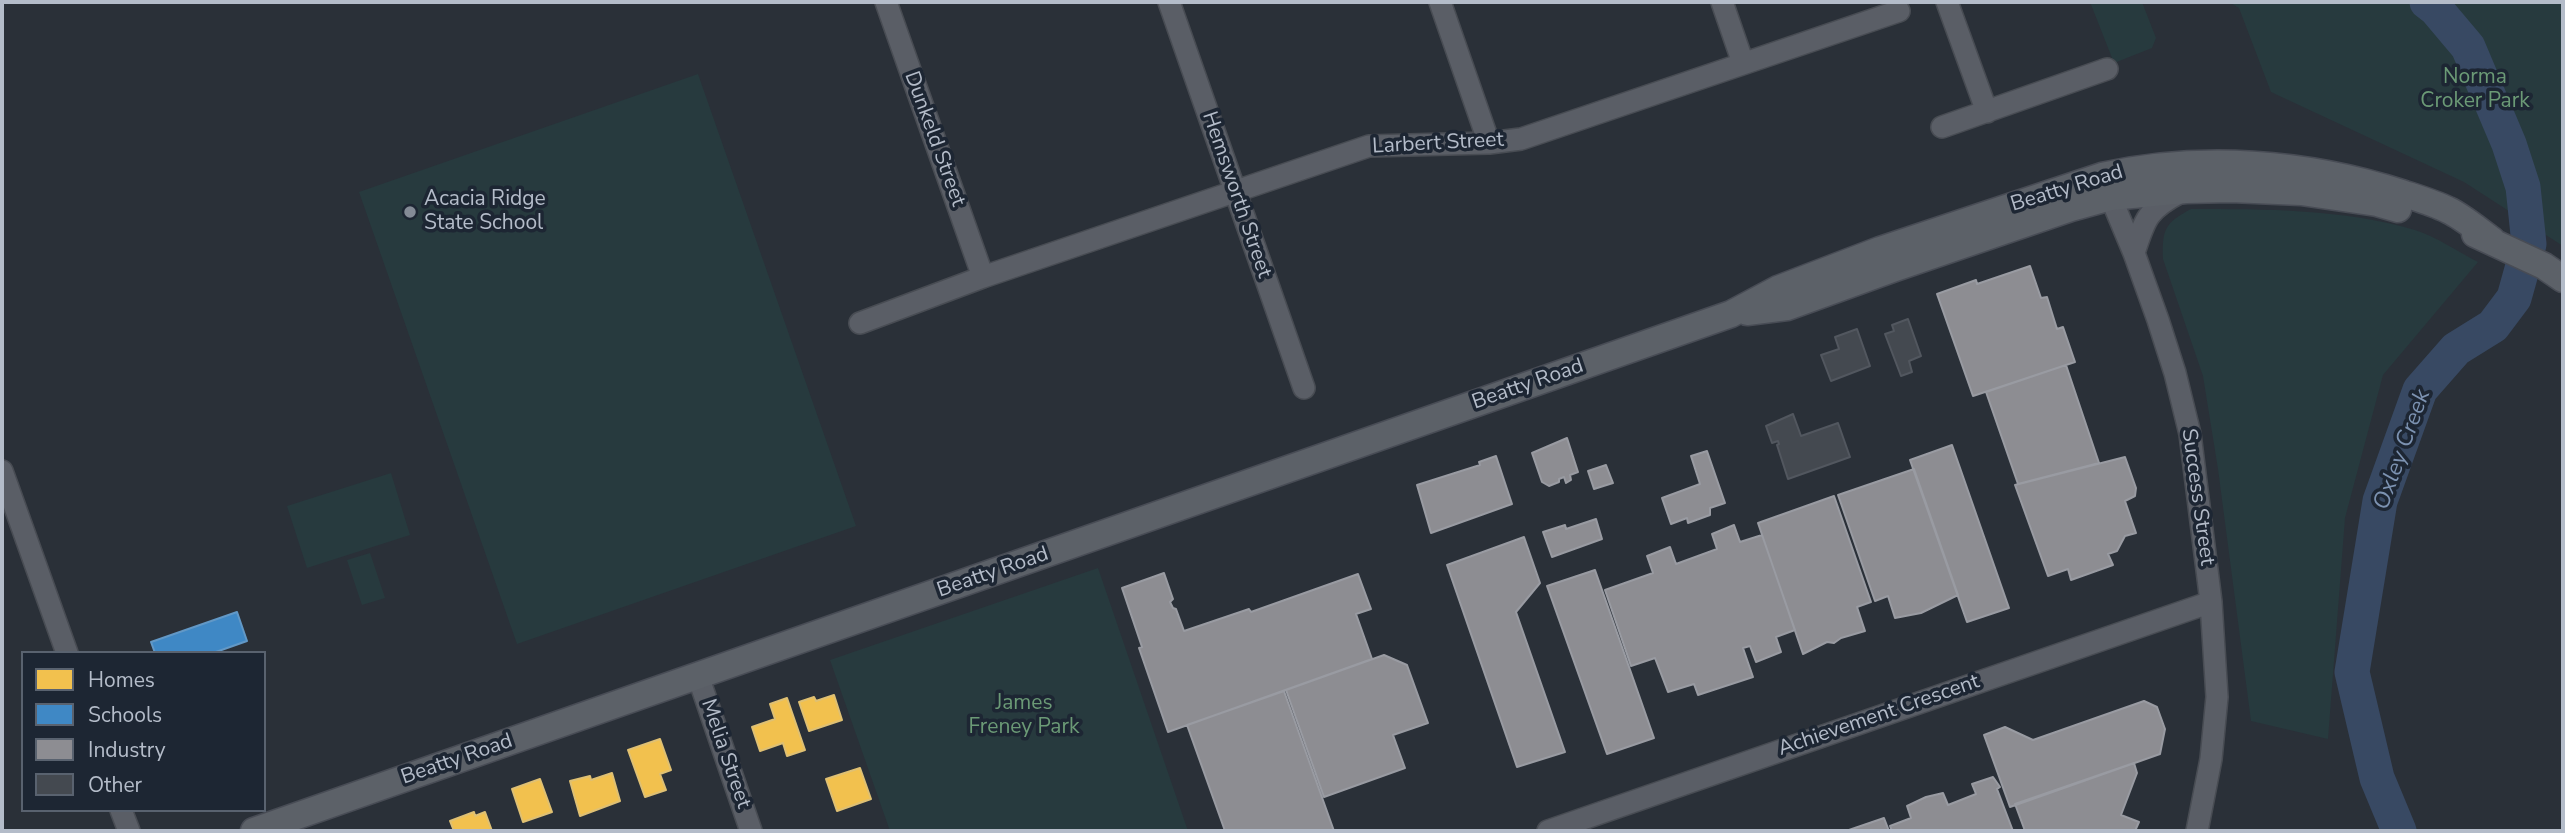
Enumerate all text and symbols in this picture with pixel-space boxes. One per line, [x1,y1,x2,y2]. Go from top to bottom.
park label: Norma Croker Park [2420,65,2530,115]
street label: Dunkeld Street [898,68,970,210]
street label: Hemsworth Street [1196,109,1276,281]
street label: Larbert Street [1372,128,1504,160]
street label: Beatty Road [2008,160,2126,218]
place label: Acacia Ridge State School [424,187,546,237]
marker: Acacia Ridge State School [402,204,418,220]
street label: Beatty Road [1469,354,1587,416]
water label: Oxley Creek [2369,386,2437,514]
street label: Success Street [2175,427,2219,567]
street label: Beatty Road [934,542,1052,604]
legend [21,651,266,812]
text: Homes [88,666,155,694]
street label: Achievement Crescent [1775,670,1983,762]
park label: James Freney Park [969,691,1079,741]
street label: Melia Street [695,696,755,812]
text: Schools [88,701,162,729]
street label: Beatty Road [398,729,516,791]
text: Industry [88,736,166,764]
text: Other [88,771,142,799]

